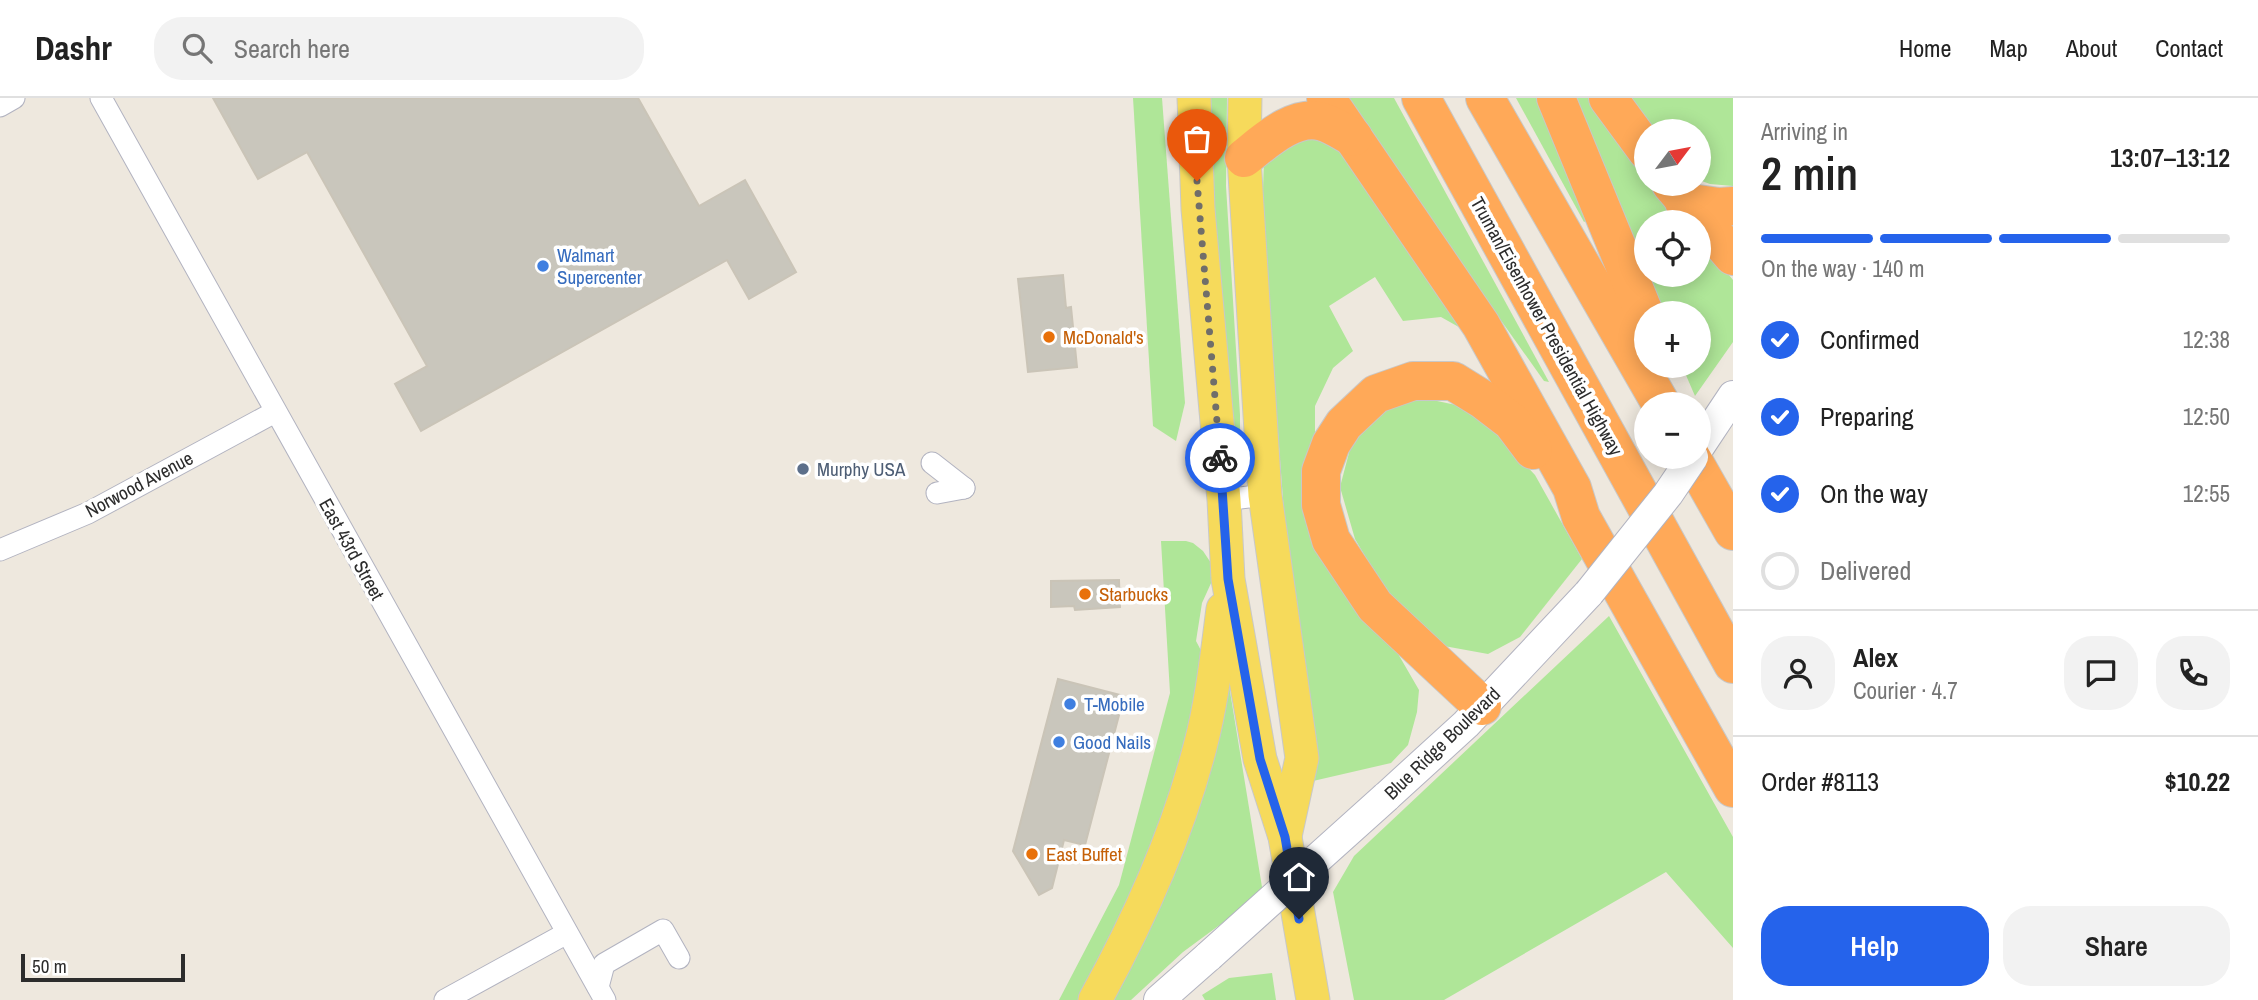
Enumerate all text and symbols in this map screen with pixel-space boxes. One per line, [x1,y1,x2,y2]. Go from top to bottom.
search box [154,17,644,80]
text: Dashr [35,26,112,70]
icon: search [178,29,216,67]
text: Search here [234,31,350,66]
text: Home [1899,32,1951,64]
text: Map [1989,32,2028,64]
text: About [2066,32,2117,64]
text: Contact [2155,32,2223,64]
pin [1167,109,1227,181]
text: Arriving in [1761,116,1848,147]
north arrow [1634,119,1712,196]
map controls [1634,119,1711,469]
icon: bag [1178,120,1216,158]
text: 13:07–13:12 [2110,140,2230,175]
text: 2 min [1761,142,1858,204]
street label: Truman/Eisenhower Presidential Highway [1465,192,1629,460]
button: locate [1634,210,1711,287]
place label: Walmart Supercenter [557,242,643,290]
text: On the way · 140 m [1761,253,1925,284]
marker: Walmart Supercenter [535,258,551,274]
button: + [1634,301,1711,378]
icon: check [1761,321,1799,359]
text: Confirmed [1820,322,1920,357]
place label: McDonald's [1063,324,1144,350]
text: 12:38 [2183,324,2230,355]
marker: McDonald's [1041,329,1057,345]
button: − [1634,392,1711,469]
icon: check [1761,398,1799,436]
text: Preparing [1820,399,1914,434]
text: 12:50 [2183,401,2230,432]
courier [1185,423,1255,493]
icon: bike [1201,439,1239,477]
street label: Norwood Avenue [81,445,197,523]
place label: Murphy USA [817,456,906,482]
marker: Murphy USA [795,461,811,477]
icon: check [1761,475,1799,513]
text: On the way [1820,476,1928,511]
text: 12:55 [2183,478,2230,509]
street label: East 43rd Street [313,493,391,605]
text: Delivered [1820,553,1911,588]
place label: Starbucks [1099,581,1168,607]
marker: Starbucks [1077,586,1093,602]
button: person [1761,636,1835,710]
button: chat [2064,636,2138,710]
button: phone [2156,636,2230,710]
text: Alex [1853,640,1898,675]
text: Courier · 4.7 [1853,675,1958,706]
street label: Blue Ridge Boulevard [1378,681,1506,805]
place label: T-Mobile [1084,691,1145,717]
marker: T-Mobile [1062,696,1078,712]
place label: Good Nails [1073,729,1151,755]
marker: Good Nails [1051,734,1067,750]
text: Order #8113 [1761,764,1879,799]
text: $10.22 [2165,764,2230,799]
place label: East Buffet [1046,841,1123,867]
marker: East Buffet [1024,846,1040,862]
pin [1269,847,1329,919]
icon: home [1280,858,1318,896]
button: Help [1761,906,1989,986]
button: Share [2003,906,2230,986]
scale bar [21,951,186,983]
text: 50 m [32,953,67,979]

